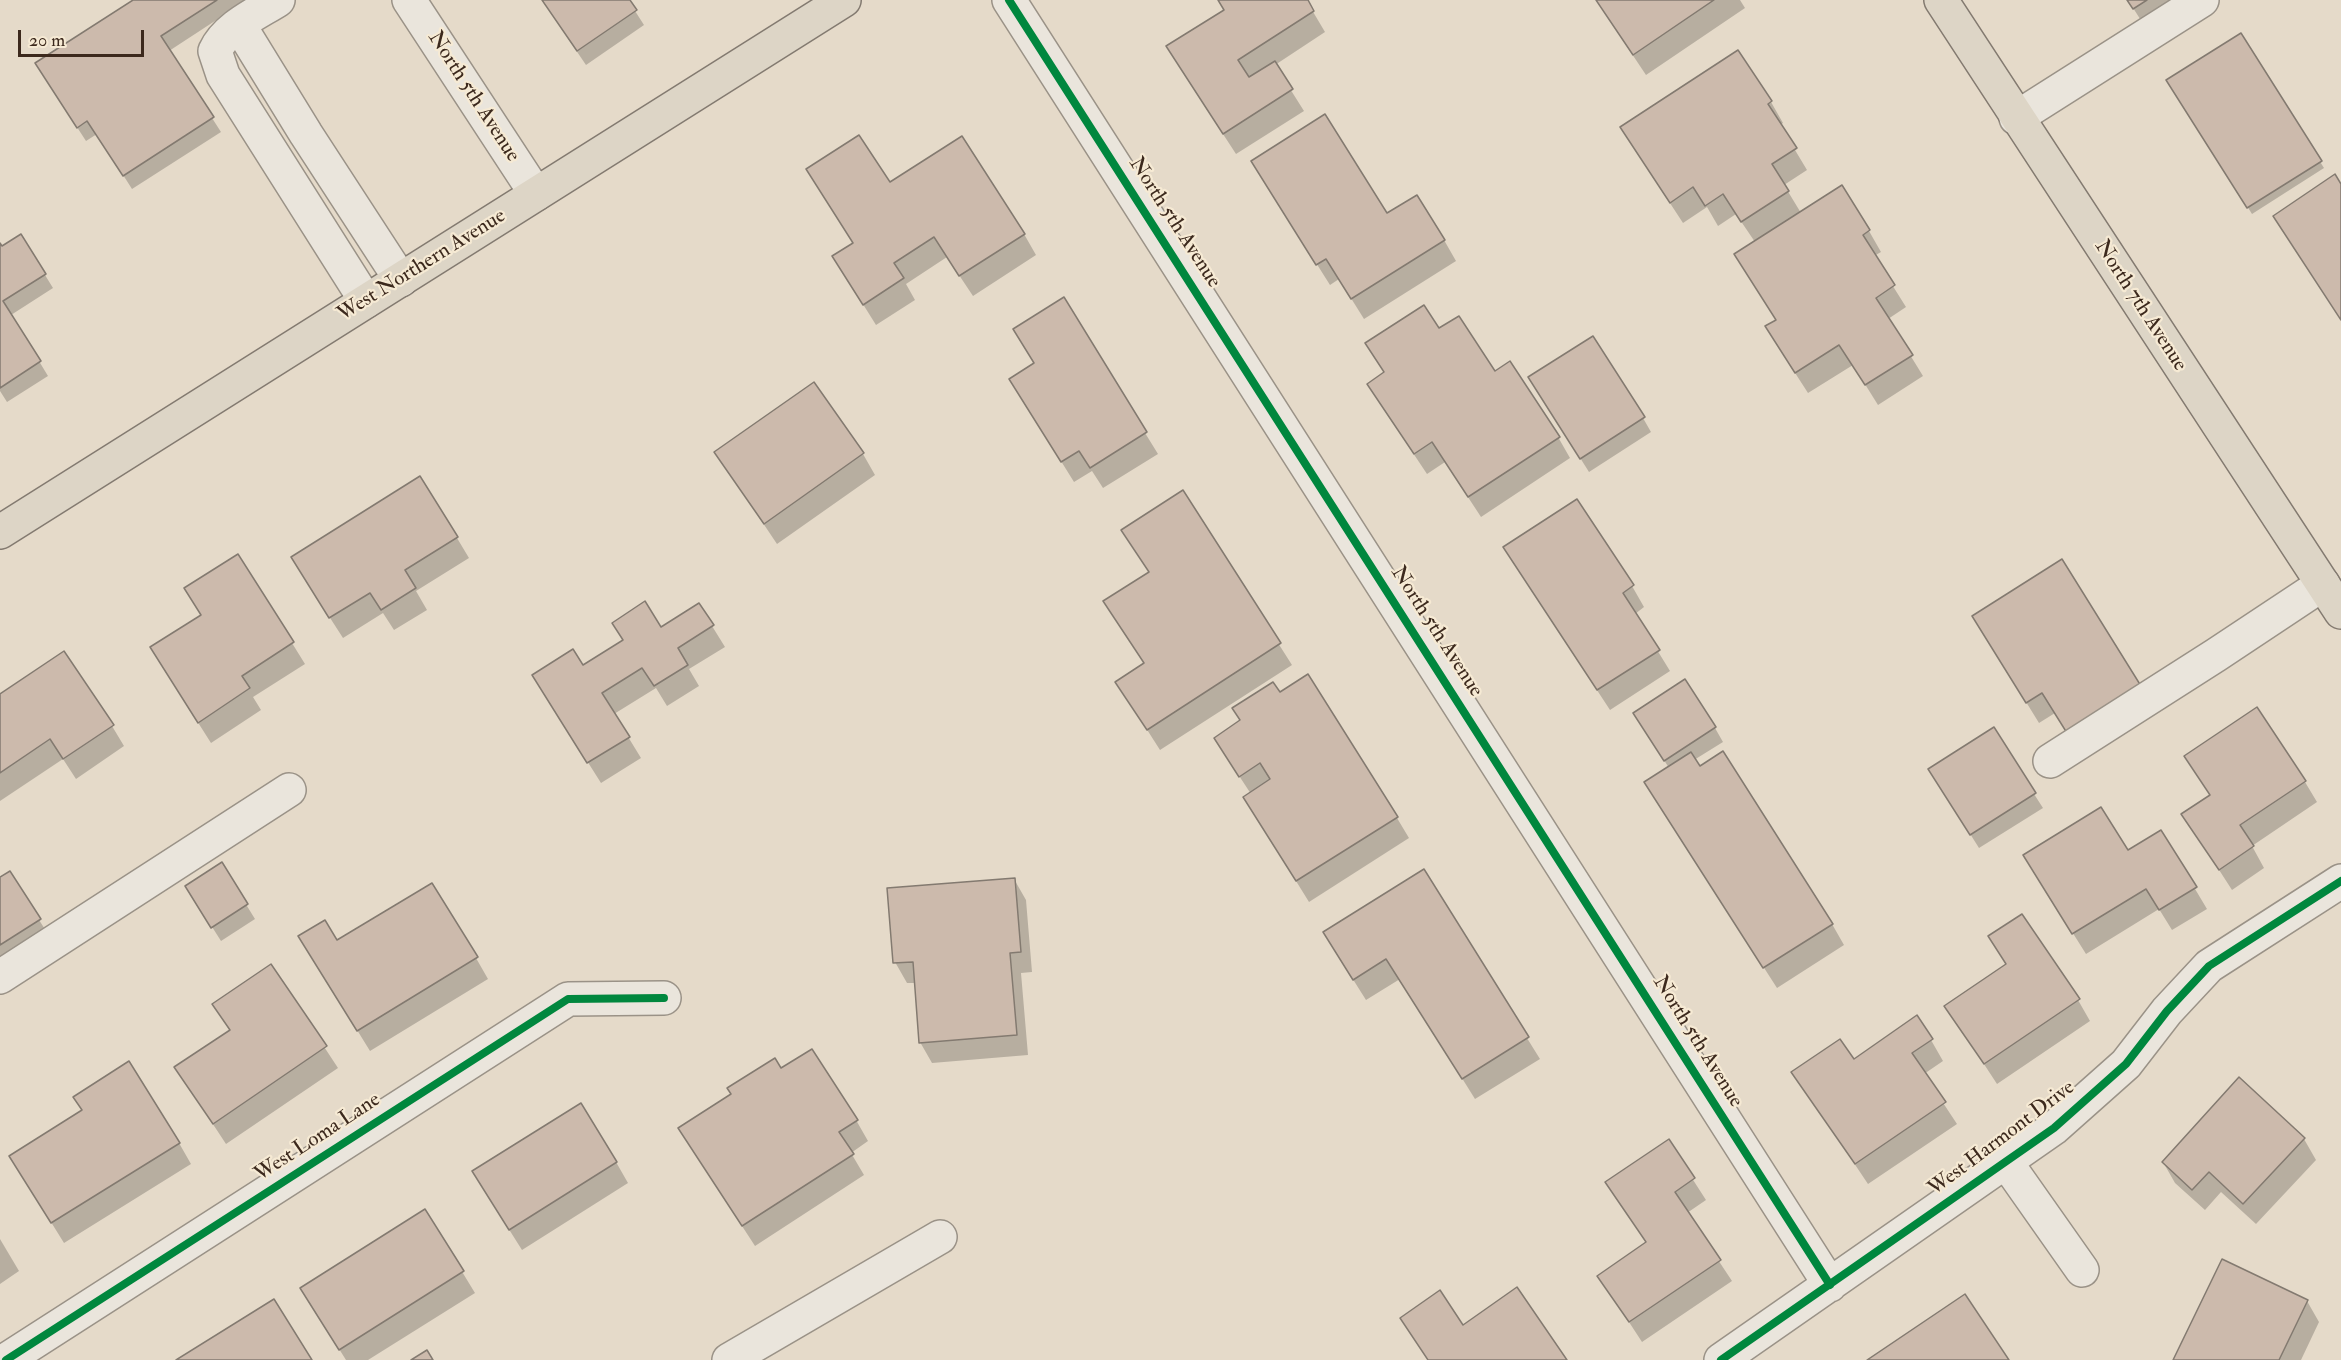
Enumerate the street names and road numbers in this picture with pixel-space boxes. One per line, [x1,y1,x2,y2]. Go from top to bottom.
street label: North 5th Avenue [421,27,525,167]
street label: North 5th Avenue [1122,153,1226,293]
street label: West Northern Avenue [333,204,511,328]
street label: North 7th Avenue [2088,236,2192,376]
street label: North 5th Avenue [1384,562,1488,702]
street label: North 5th Avenue [1646,971,1748,1113]
street label: West Harmont Drive [1924,1076,2080,1202]
street label: West Loma Lane [250,1088,386,1188]

